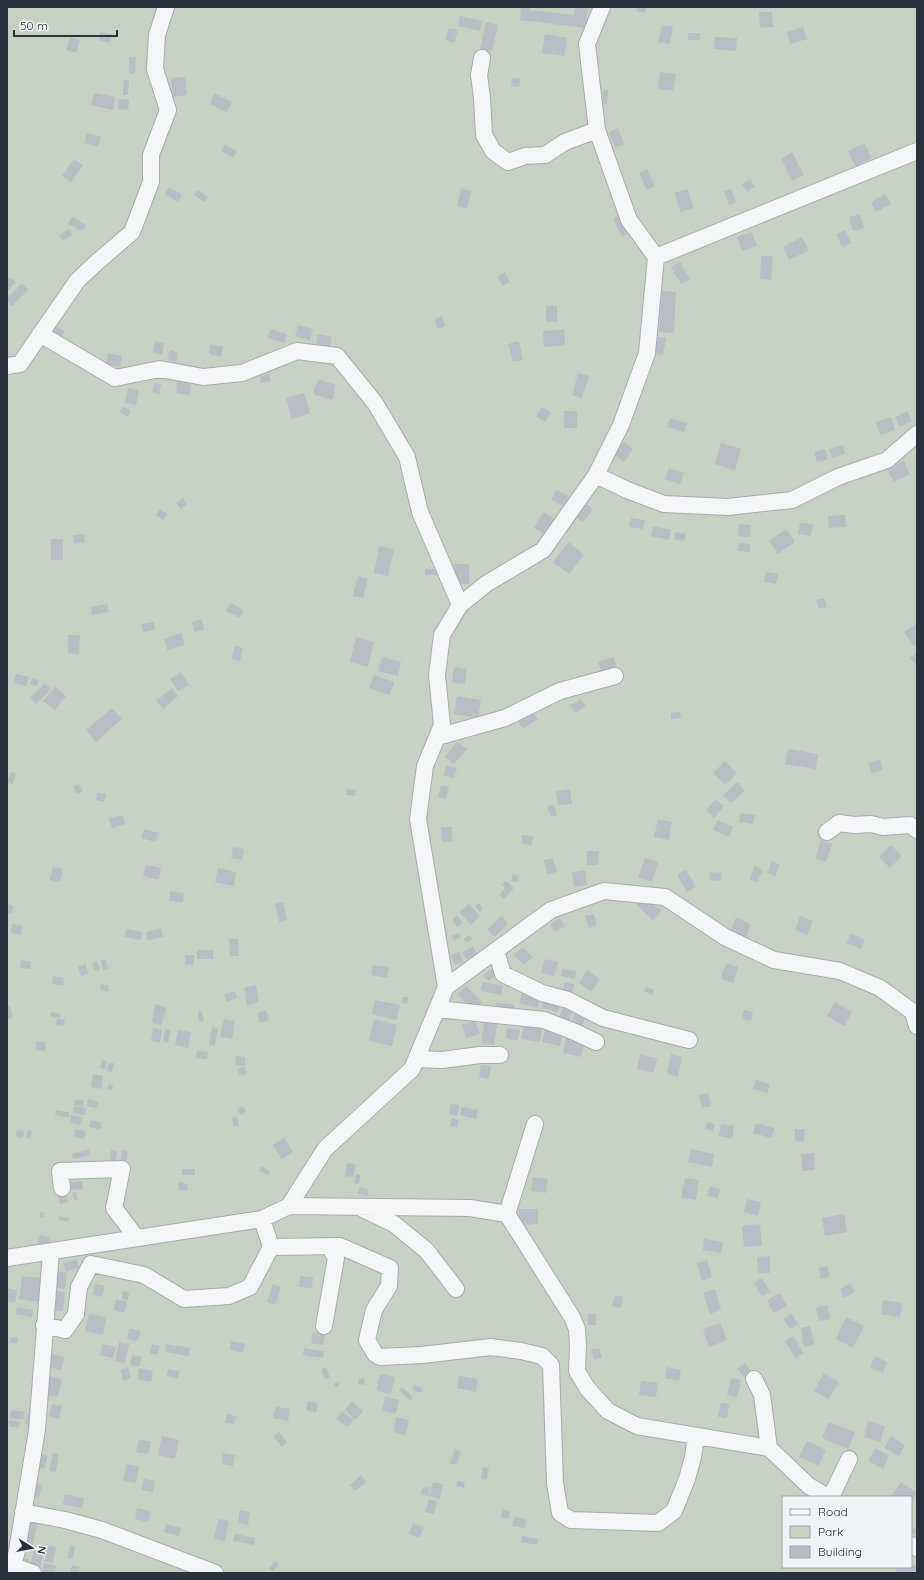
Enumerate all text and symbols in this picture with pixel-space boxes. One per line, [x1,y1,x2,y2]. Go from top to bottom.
scale bar [14,12,117,38]
text: 50 m [20,18,48,33]
legend [782,1496,912,1568]
text: Road [818,1504,848,1519]
text: Park [818,1524,843,1539]
north arrow [12,1528,52,1568]
text: Building [818,1544,862,1559]
text: N [34,1545,49,1555]

